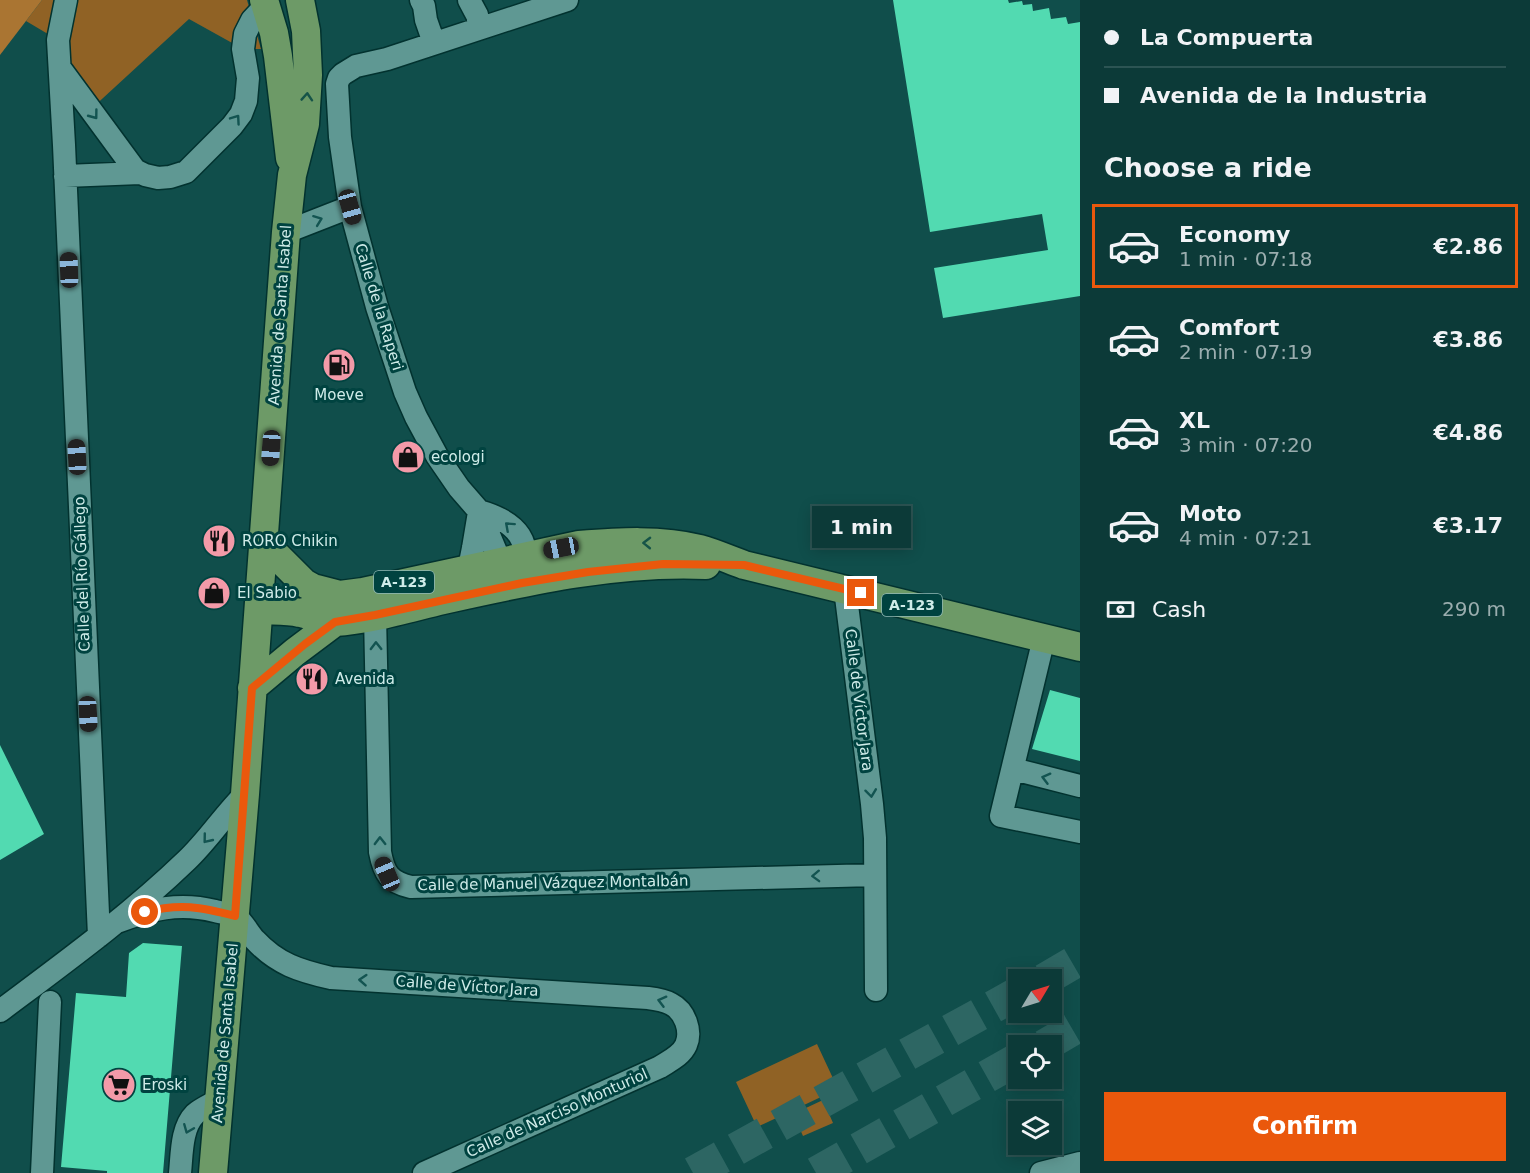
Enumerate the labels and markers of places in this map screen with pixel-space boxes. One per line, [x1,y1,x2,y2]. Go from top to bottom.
fuel station icon: Moeve [321,347,357,383]
place label: Moeve [314,386,364,404]
shop icon: ecologi [390,439,426,475]
place label: ecologi [431,448,485,466]
restaurant icon: RORO Chikin [201,523,237,559]
place label: RORO Chikin [242,532,338,550]
shop icon: El Sabio [196,575,232,611]
place label: El Sabio [237,584,297,602]
restaurant icon: Avenida [294,661,330,697]
place label: Avenida [335,670,395,688]
supermarket icon: Eroski [101,1067,137,1103]
place label: Eroski [142,1076,187,1094]

